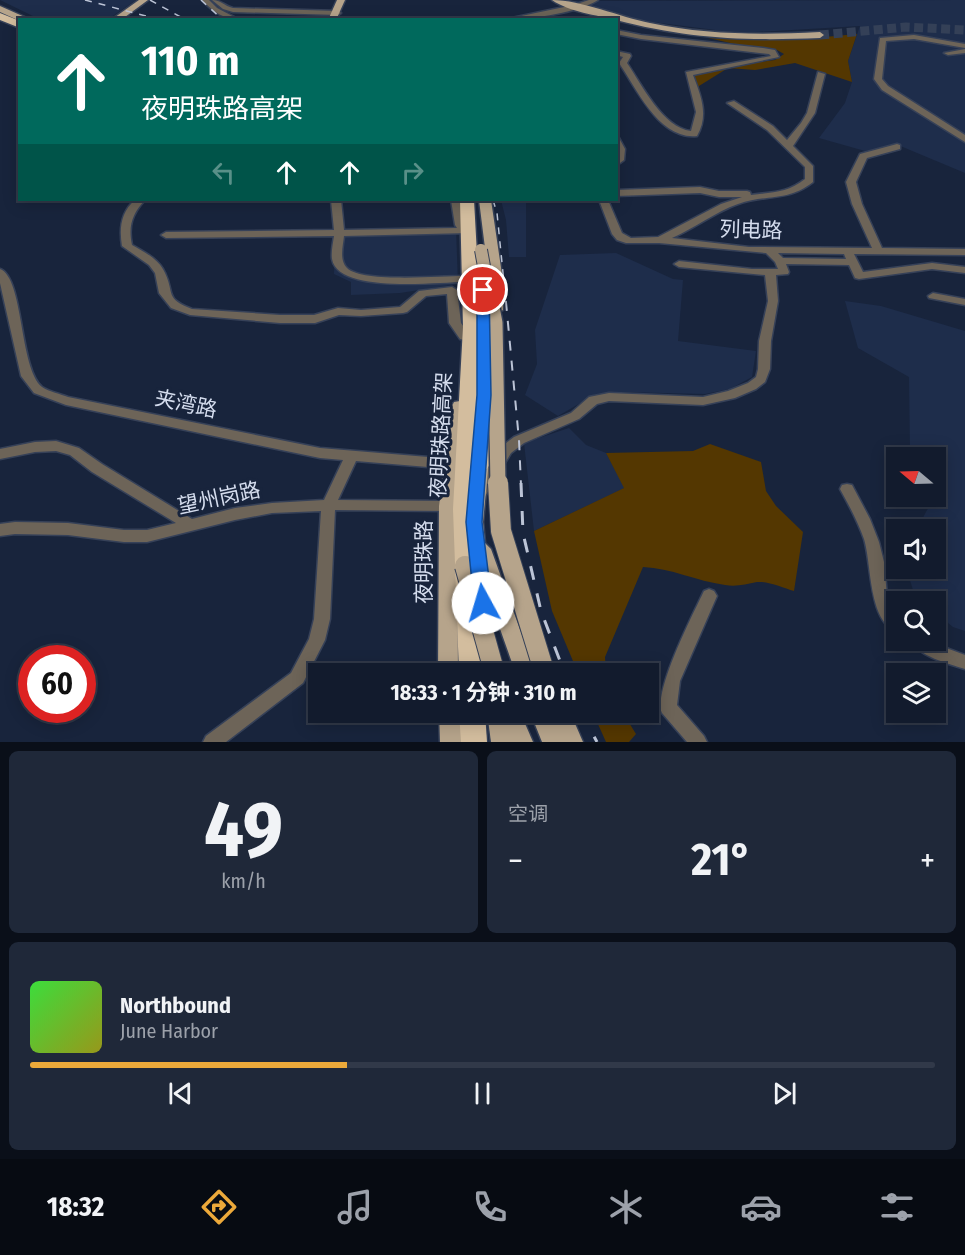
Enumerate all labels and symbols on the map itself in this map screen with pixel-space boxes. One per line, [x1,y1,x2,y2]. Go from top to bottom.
street label: 列电路 [719,216,783,244]
pin [457,264,508,315]
street label: 夜明珠路高架 [425,371,457,499]
street label: 夹湾路 [152,385,220,423]
north arrow [886,447,946,507]
street label: 望州岗路 [175,477,263,519]
street label: 夜明珠路 [411,520,437,604]
position arrow [451,571,515,635]
speed limit sign: 60 [18,645,96,723]

